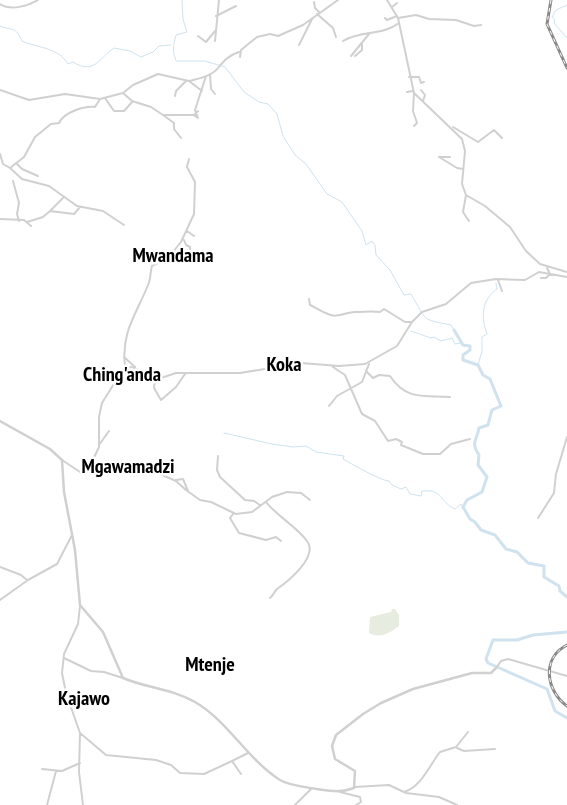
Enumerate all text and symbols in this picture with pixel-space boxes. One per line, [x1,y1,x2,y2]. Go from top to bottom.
district label: Mwandama [132,242,214,268]
district label: Koka [267,351,301,377]
district label: Ching'anda [83,361,161,387]
district label: Mgawamadzi [81,453,175,479]
district label: Mtenje [185,651,235,677]
district label: Kajawo [58,685,110,711]

